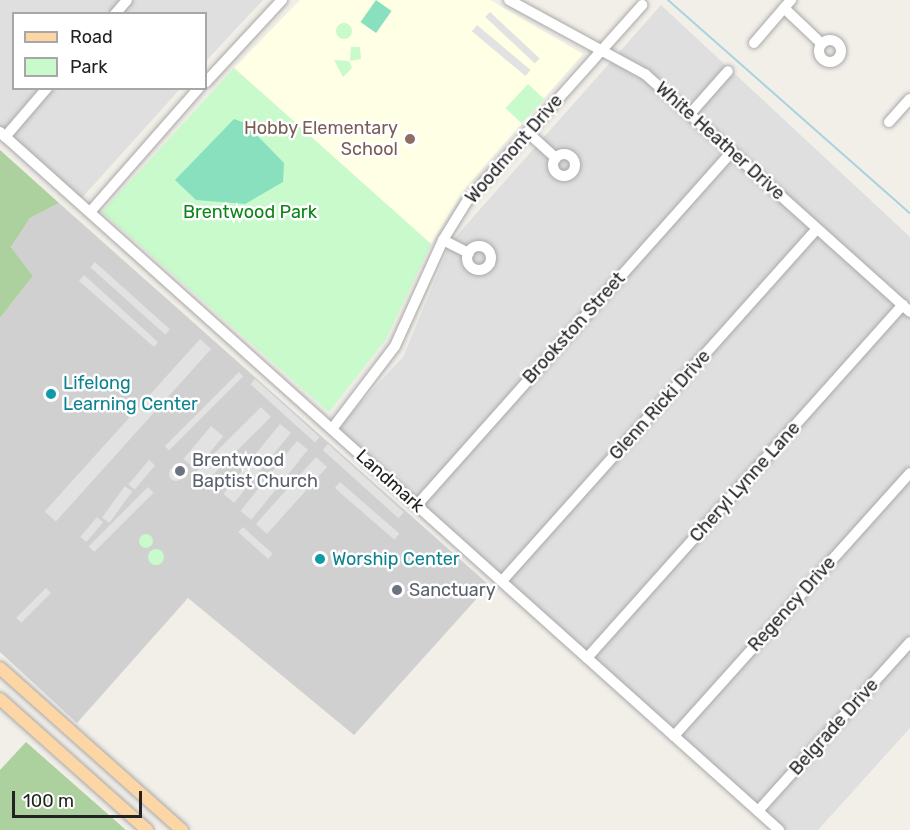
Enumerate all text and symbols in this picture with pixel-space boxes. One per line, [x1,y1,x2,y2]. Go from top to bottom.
legend [12,12,207,90]
text: Road [70,26,113,48]
text: Park [70,56,107,78]
street label: White Heather Drive [651,77,789,205]
street label: Woodmont Drive [461,90,567,208]
place label: Hobby Elementary School [243,118,398,160]
marker: Hobby Elementary School [403,132,417,146]
park label: Brentwood Park [183,201,317,223]
street label: Brookston Street [518,268,630,388]
street label: Glenn Ricki Drive [605,346,715,464]
place label: Lifelong Learning Center [63,373,198,416]
marker: Lifelong Learning Center [44,387,58,401]
street label: Cheryl Lynne Lane [685,417,805,547]
street label: Landmark [352,445,428,517]
place label: Brentwood Baptist Church [192,450,318,492]
marker: Brentwood Baptist Church [173,464,187,478]
place label: Worship Center [332,548,460,570]
marker: Worship Center [313,552,327,566]
street label: Regency Drive [744,552,840,656]
place label: Sanctuary [409,579,496,601]
marker: Sanctuary [390,583,404,597]
street label: Belgrade Drive [785,674,883,780]
scale bar [15,779,146,817]
text: 100 m [23,790,74,812]

